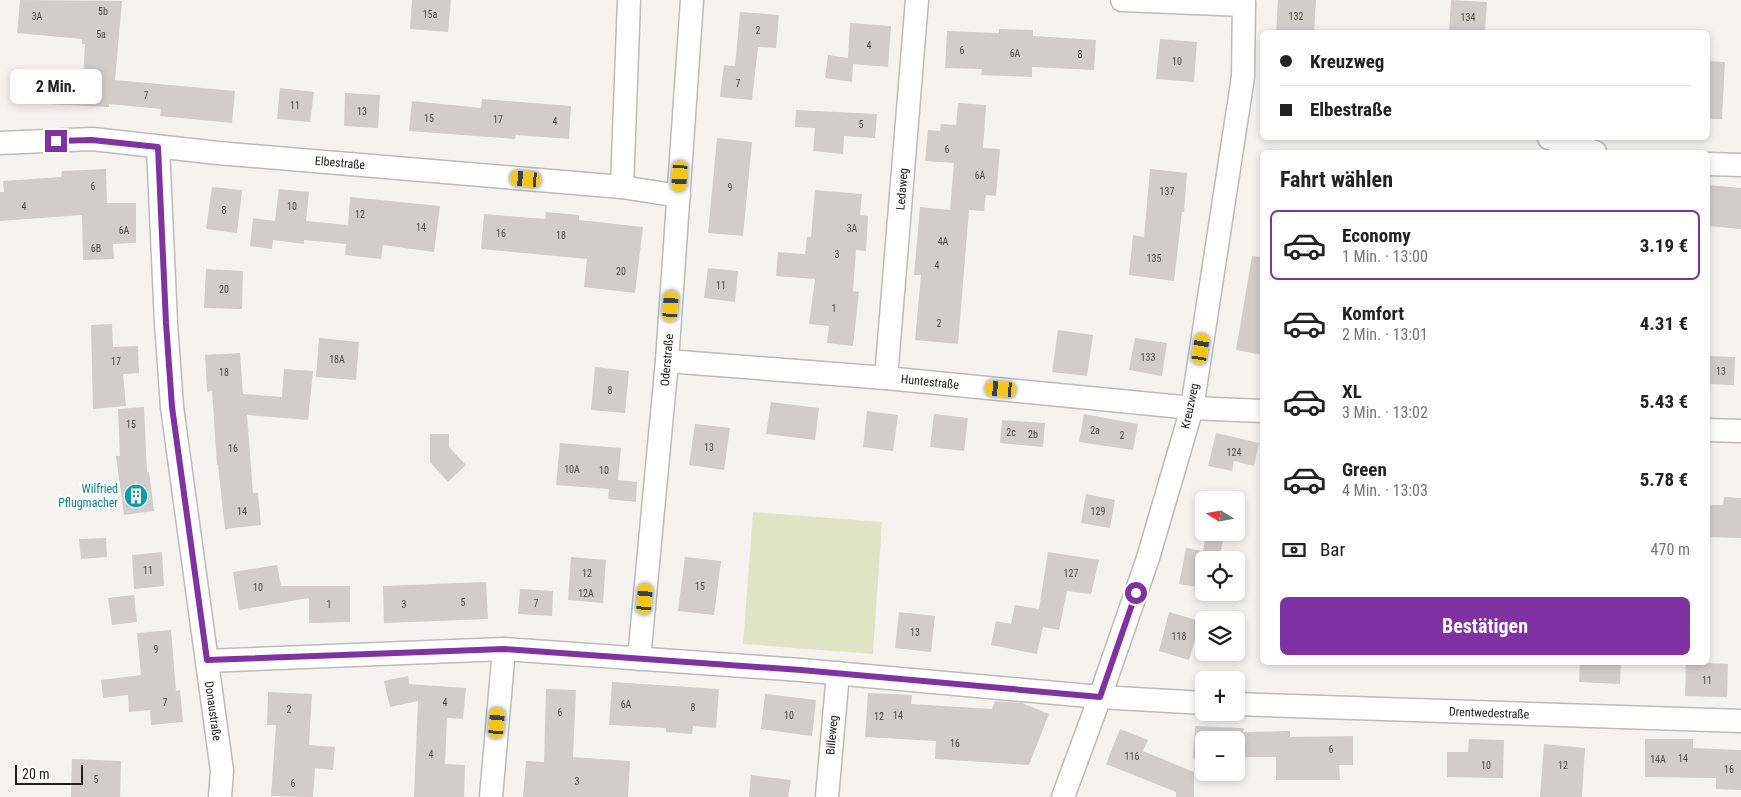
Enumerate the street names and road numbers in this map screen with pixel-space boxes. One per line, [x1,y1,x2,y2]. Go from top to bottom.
street label: Elbestraße [314,154,366,172]
street label: Ledaweg [893,167,911,211]
street label: Oderstraße [658,333,676,387]
street label: Huntestraße [900,372,960,392]
street label: Kreuzweg [1178,382,1202,430]
street label: Donaustraße [202,680,224,742]
street label: Drentwedestraße [1449,705,1530,721]
street label: Billeweg [823,714,841,755]

